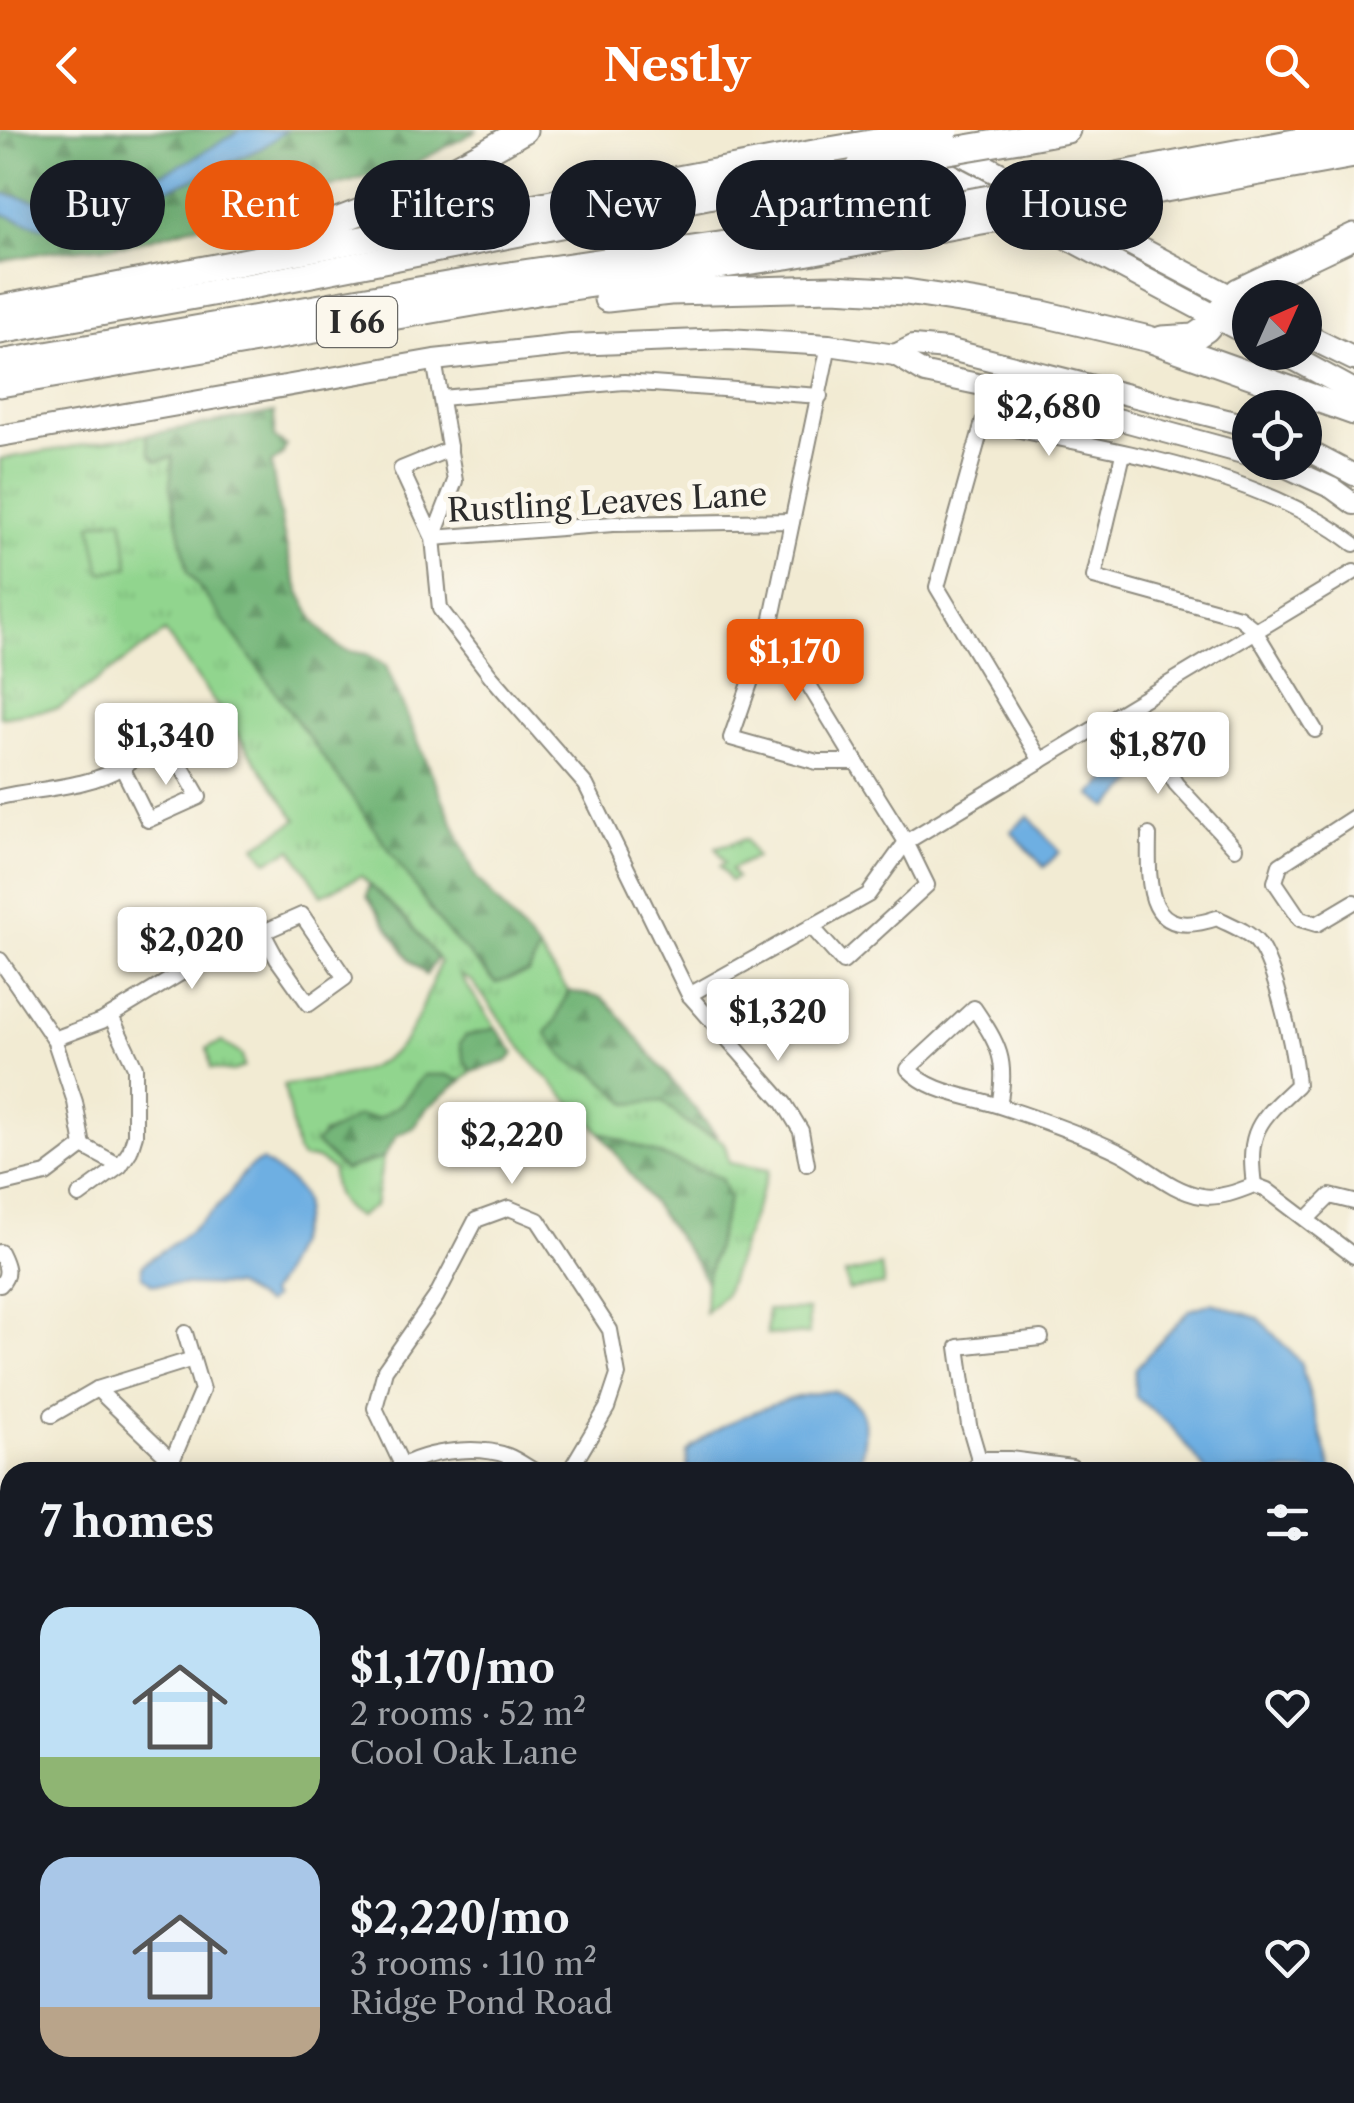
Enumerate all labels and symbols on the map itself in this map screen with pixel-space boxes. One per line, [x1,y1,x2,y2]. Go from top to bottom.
north arrow [1232,280,1322,370]
road number: I 66 [317,297,397,347]
pin: $2,680 [968,374,1130,459]
street label: Rustling Leaves Lane [446,474,768,530]
pin: $1,170 [714,619,876,704]
pin: $1,340 [85,703,247,788]
pin: $1,870 [1077,712,1239,797]
pin: $2,020 [111,907,273,992]
pin: $1,320 [697,979,859,1064]
pin: $2,220 [431,1102,593,1187]

